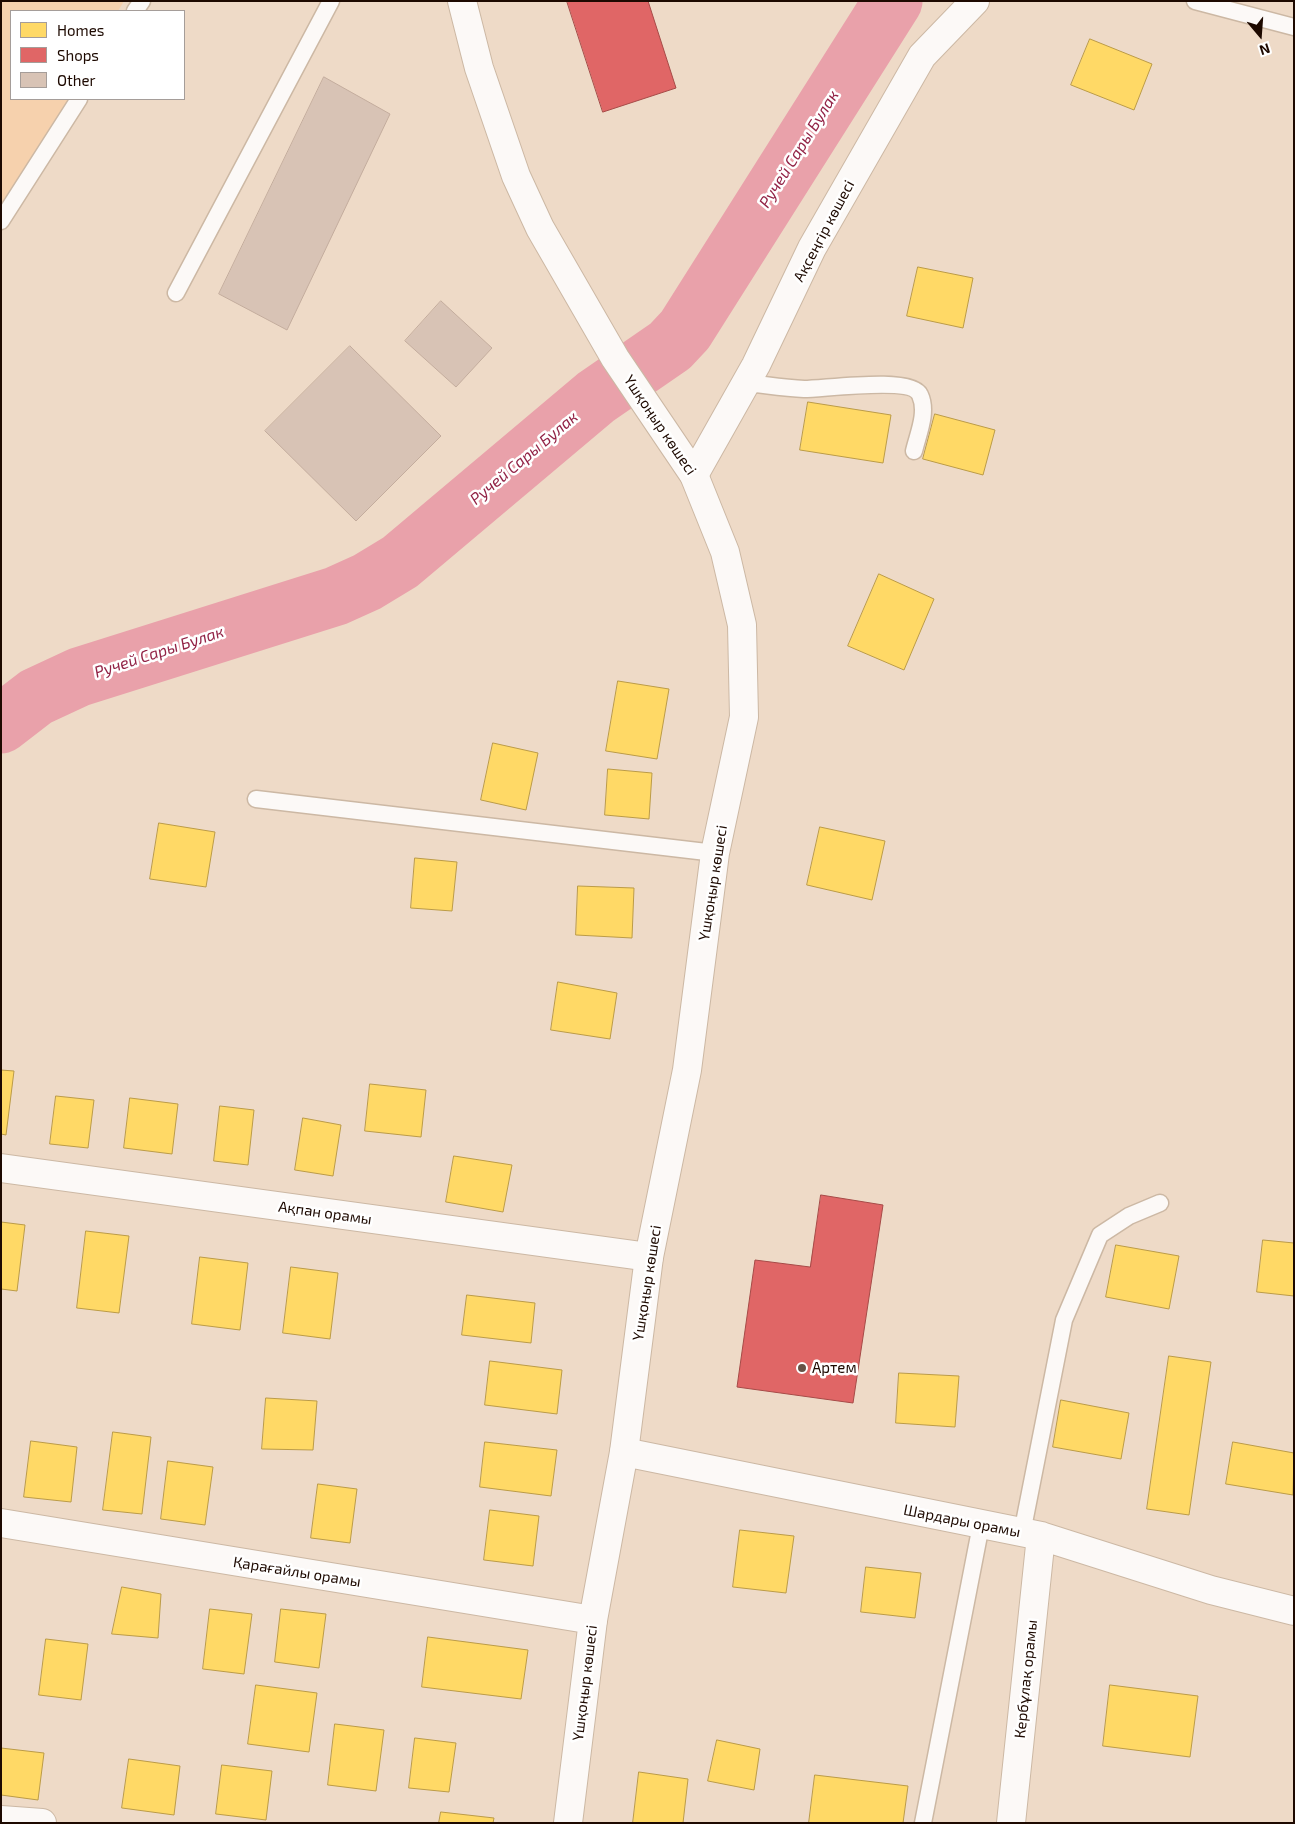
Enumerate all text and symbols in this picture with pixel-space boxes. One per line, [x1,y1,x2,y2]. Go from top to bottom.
legend [10,10,185,100]
north arrow [1235,10,1285,60]
text: Homes [57,21,104,39]
text: N [1257,40,1272,59]
text: Shops [57,46,99,64]
text: Other [57,71,96,89]
water label: Ручей Сары Булак [755,87,843,211]
street label: Ақсеңгір көшесі [790,177,858,285]
street label: Үшқоңыр көшесі [620,372,700,478]
water label: Ручей Сары Булак [466,407,582,509]
water label: Ручей Сары Булак [92,622,226,682]
street label: Үшқоңыр көшесі [695,824,731,942]
street label: Ақпан орамы [277,1198,373,1228]
street label: Үшқоңыр көшесі [629,1224,665,1342]
place label: Артем [812,1359,857,1377]
marker: Артем [796,1362,808,1374]
street label: Шардары орамы [902,1501,1022,1541]
street label: Қарағайлы орамы [232,1553,362,1591]
street label: Кербұлақ орамы [1011,1619,1041,1739]
street label: Үшқоңыр көшесі [569,1624,601,1742]

